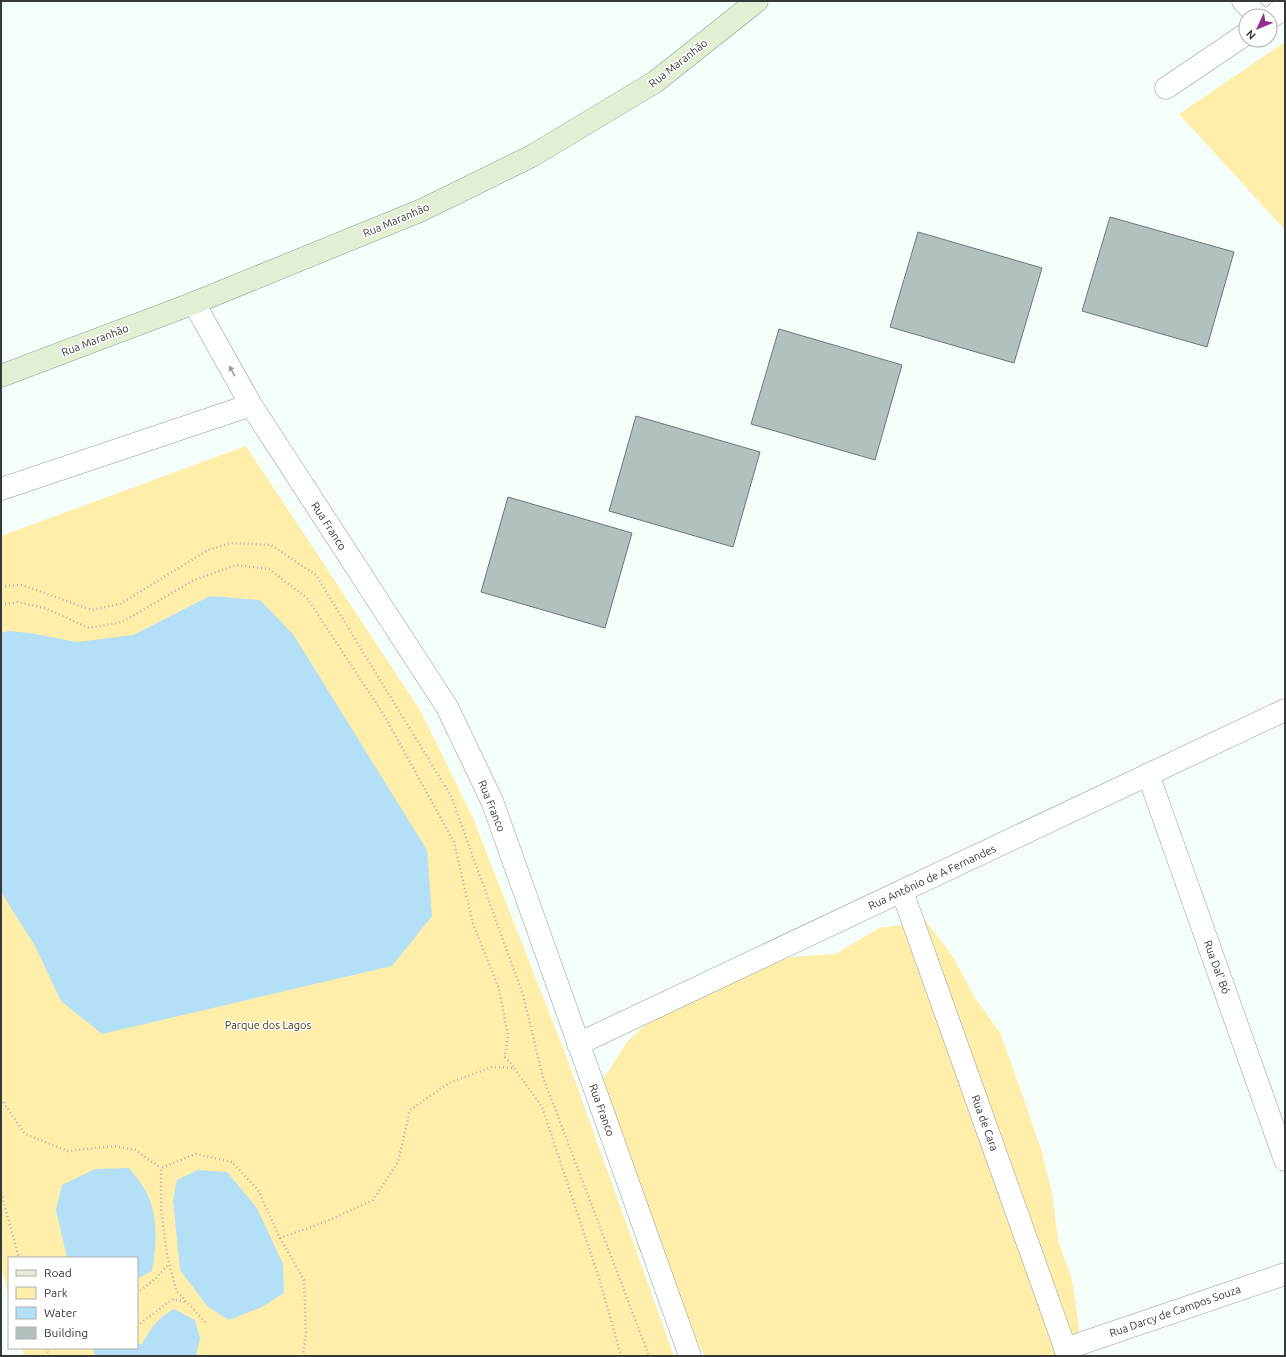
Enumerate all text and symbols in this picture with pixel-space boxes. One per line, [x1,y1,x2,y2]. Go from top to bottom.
north arrow [1238,8,1278,48]
text: N [1244,28,1258,42]
street label: Rua Maranhão [646,36,710,90]
street label: Rua Maranhão [361,201,431,239]
street label: Rua Maranhão [60,322,130,358]
one-way arrow [229,365,235,377]
street label: Rua Franco [309,500,349,552]
street label: Rua Franco [476,778,508,834]
street label: Rua Antônio de A Fernandes [866,842,998,912]
street label: Rua Dal' Bó [1202,939,1232,995]
park label: Parque dos Lagos [225,1019,312,1031]
street label: Rua Franco [587,1082,617,1138]
street label: Rua de Cara [969,1093,1001,1153]
legend [8,1257,138,1349]
text: Road [44,1266,72,1279]
street label: Rua Darcy de Campos Souza [1108,1283,1242,1339]
text: Park [44,1286,68,1299]
text: Water [44,1306,77,1319]
text: Building [44,1326,88,1339]

